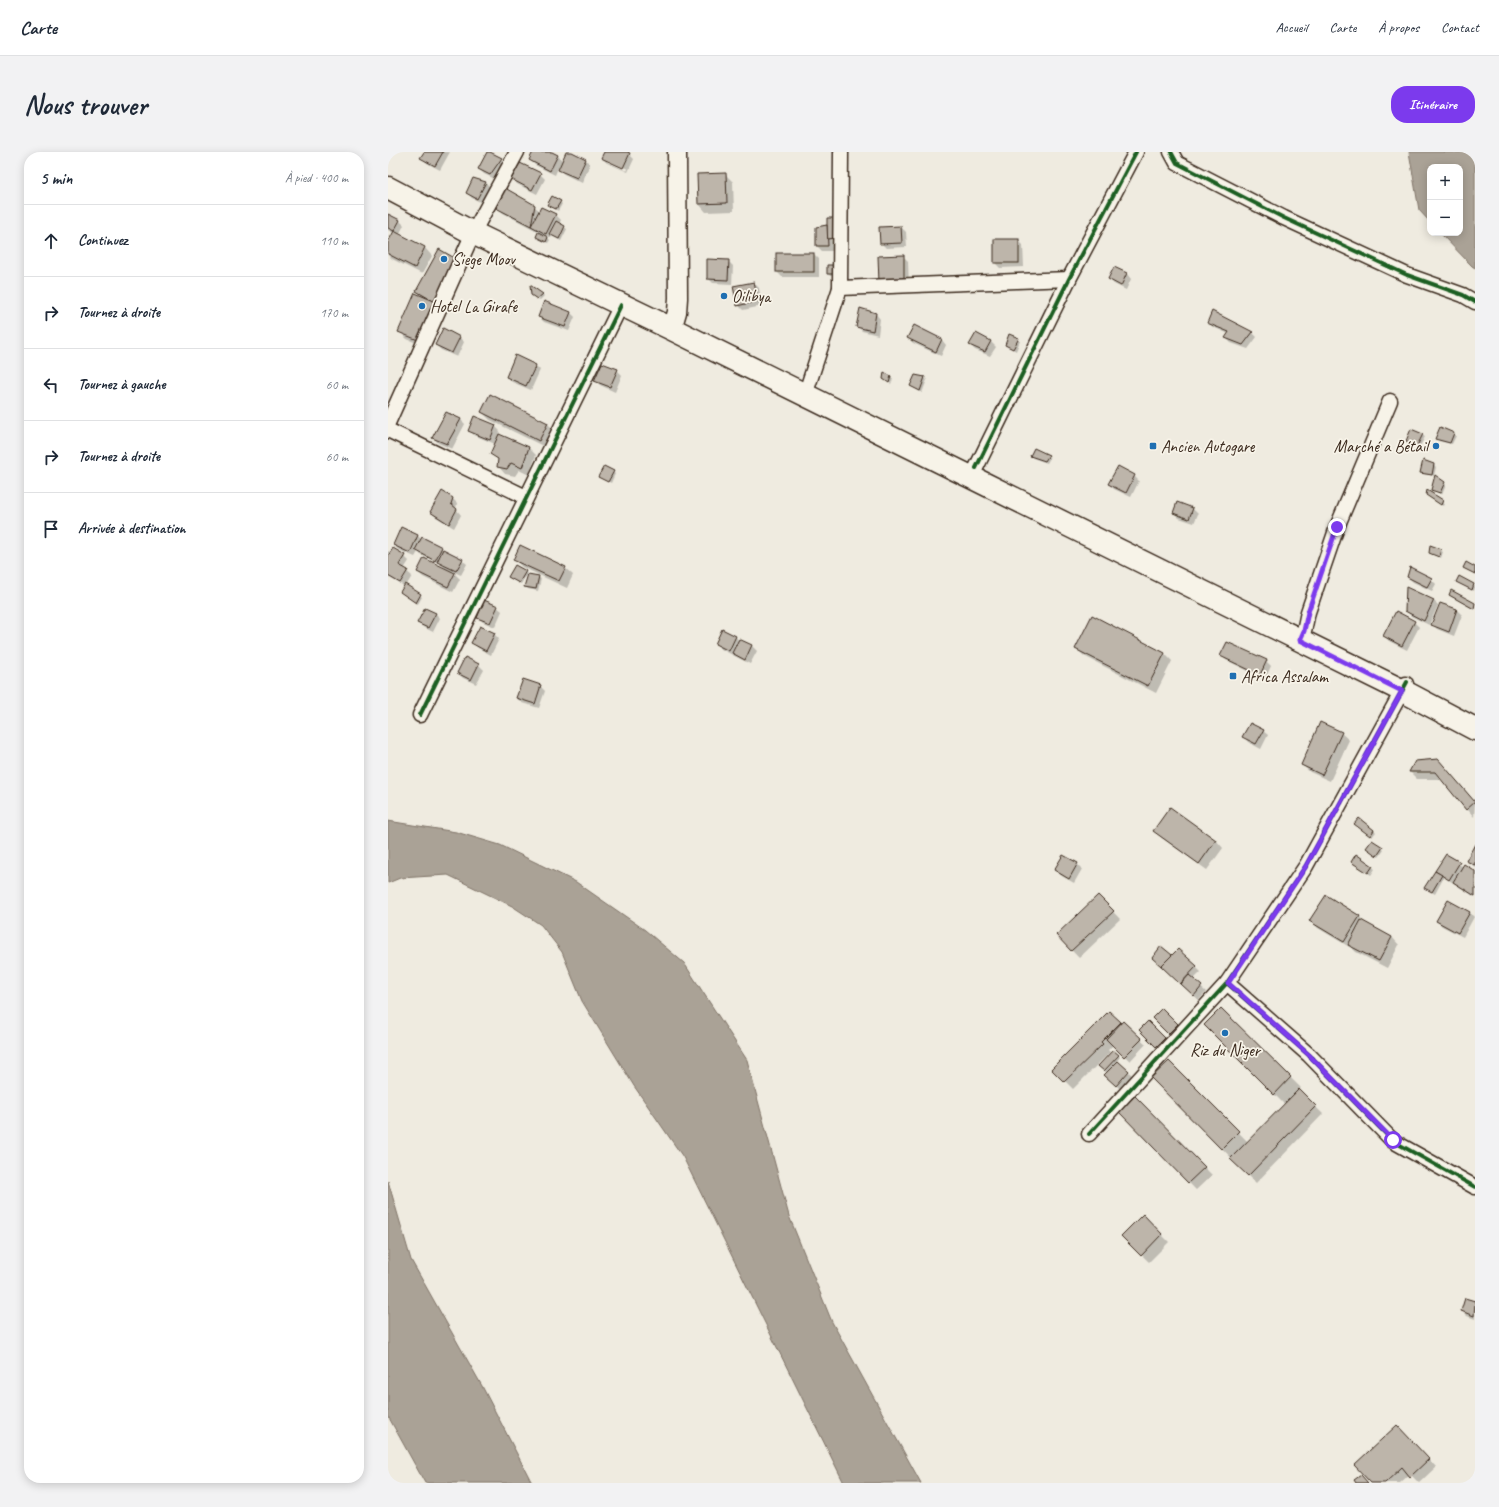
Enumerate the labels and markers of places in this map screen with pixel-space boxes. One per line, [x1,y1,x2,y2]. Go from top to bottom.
place label: Siege Moov [452,249,516,270]
marker: Siege Moov [439,254,449,264]
place label: Oilibya [732,286,772,307]
marker: Oilibya [719,291,729,301]
place label: Hotel La Girafe [430,296,519,317]
marker: Hotel La Girafe [417,301,427,311]
place label: Ancien Autogare [1161,436,1256,457]
place label: Marché a Bétail [1334,436,1431,457]
marker: Ancien Autogare [1148,441,1158,451]
marker: Marché a Bétail [1431,441,1441,451]
place label: Africa Assalam [1241,666,1329,687]
marker: Africa Assalam [1228,671,1238,681]
marker: Riz du Niger [1220,1028,1230,1038]
place label: Riz du Niger [1190,1040,1262,1061]

